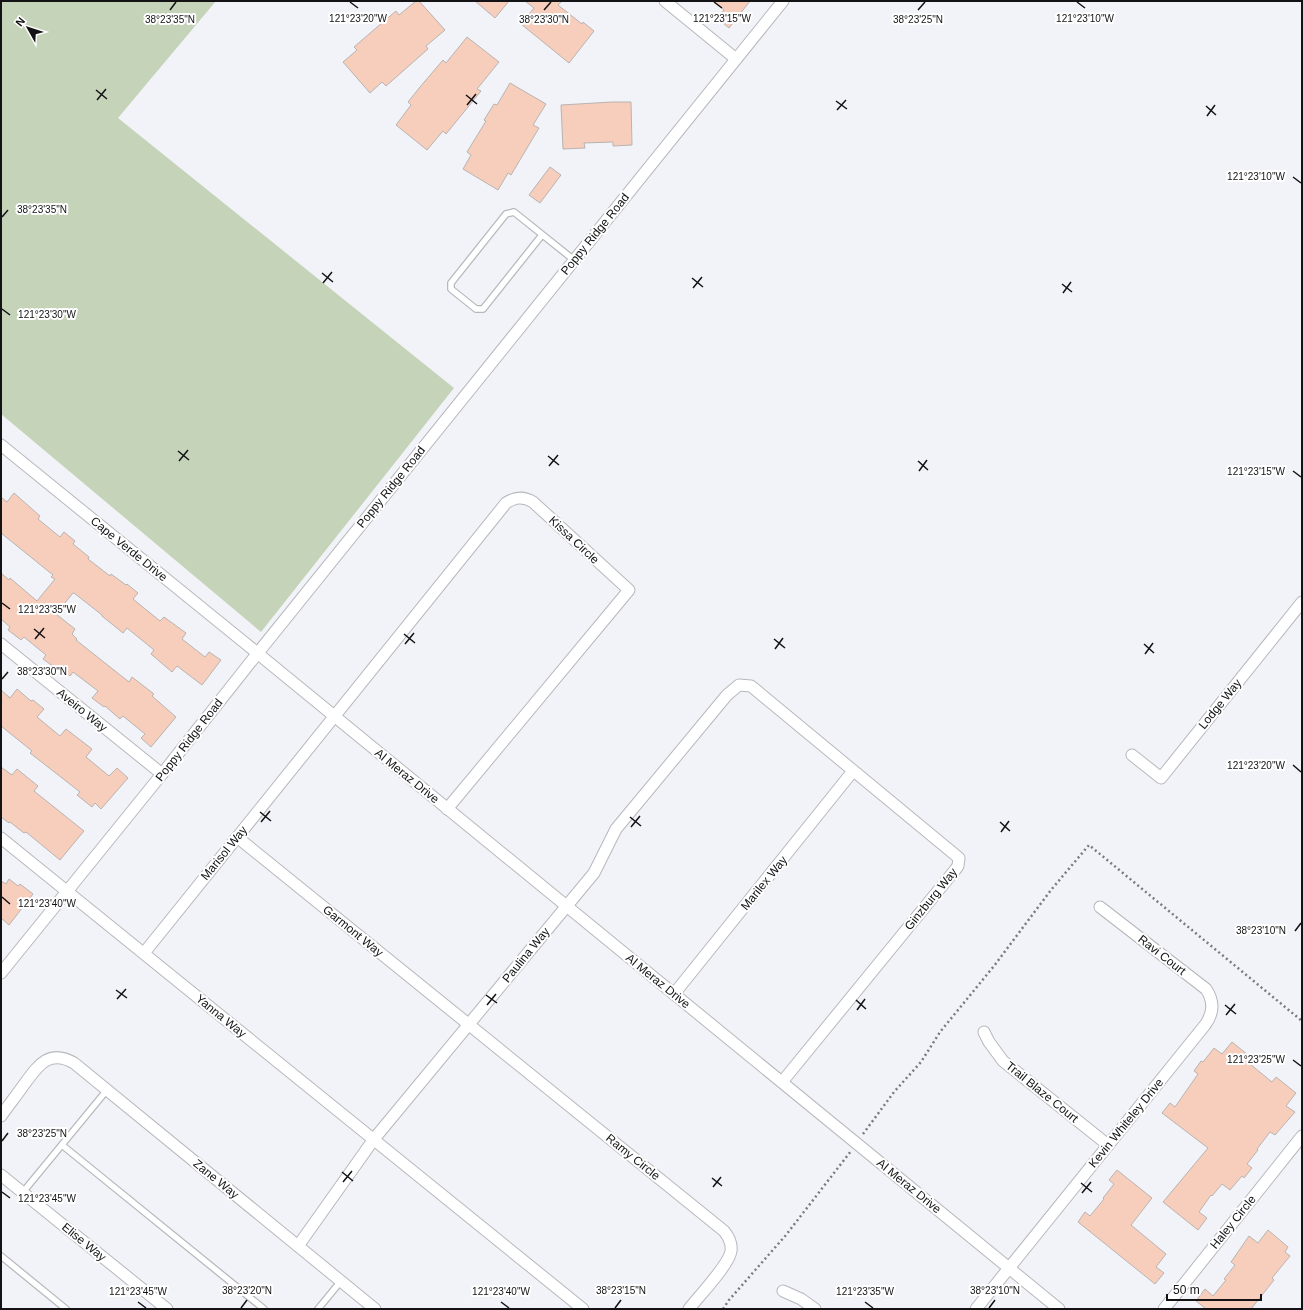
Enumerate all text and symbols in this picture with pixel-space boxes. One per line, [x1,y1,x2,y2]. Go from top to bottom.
north arrow [8,8,48,48]
text: 121°23'20"W [329,13,387,24]
text: 121°23'15"W [693,13,751,24]
text: 121°23'10"W [1056,13,1114,24]
text: 38°23'35"N [145,14,195,25]
text: 38°23'30"N [519,14,569,25]
text: 38°23'25"N [893,14,943,25]
text: N [13,15,27,29]
text: 121°23'10"W [1227,171,1285,182]
street label: Poppy Ridge Road [558,190,632,278]
text: 38°23'35"N [17,204,67,215]
text: 121°23'30"W [18,309,76,320]
street label: Poppy Ridge Road [354,443,428,531]
text: 121°23'15"W [1227,466,1285,477]
street label: Kissa Circle [546,513,602,567]
street label: Cape Verde Drive [88,514,170,584]
text: 121°23'35"W [18,604,76,615]
text: 38°23'30"N [17,666,67,677]
street label: Lodge Way [1196,676,1244,732]
street label: Aveiro Way [54,685,110,735]
street label: Poppy Ridge Road [152,696,226,784]
street label: Al Meraz Drive [372,746,442,806]
text: 121°23'20"W [1227,760,1285,771]
street label: Marisol Way [198,823,250,883]
street label: Marilex Way [738,853,790,913]
street label: Ginzburg Way [902,865,960,933]
text: 121°23'40"W [18,898,76,909]
street label: Garmont Way [320,902,386,960]
street label: Paulina Way [500,925,552,985]
text: 38°23'10"N [1236,925,1286,936]
street label: Ravi Court [1135,932,1189,978]
street label: Al Meraz Drive [623,951,693,1011]
street label: Yanna Way [193,991,249,1041]
text: 121°23'25"W [1227,1054,1285,1065]
street label: Trail Blaze Court [1003,1059,1081,1126]
street label: Kevin Whiteley Drive [1086,1075,1166,1170]
text: 38°23'25"N [17,1128,67,1139]
street label: Ramy Circle [603,1131,663,1183]
street label: Zane Way [191,1156,241,1202]
street label: Al Meraz Drive [874,1156,944,1216]
street label: Haley Circle [1207,1192,1259,1252]
text: 121°23'45"W [18,1193,76,1204]
street label: Elise Way [59,1220,109,1264]
scale bar [1167,1276,1261,1302]
text: 50 m [1173,1283,1200,1297]
text: 38°23'20"N [222,1285,272,1296]
text: 38°23'15"N [596,1285,646,1296]
text: 38°23'10"N [970,1285,1020,1296]
text: 121°23'45"W [109,1286,167,1297]
text: 121°23'40"W [472,1286,530,1297]
text: 121°23'35"W [836,1286,894,1297]

